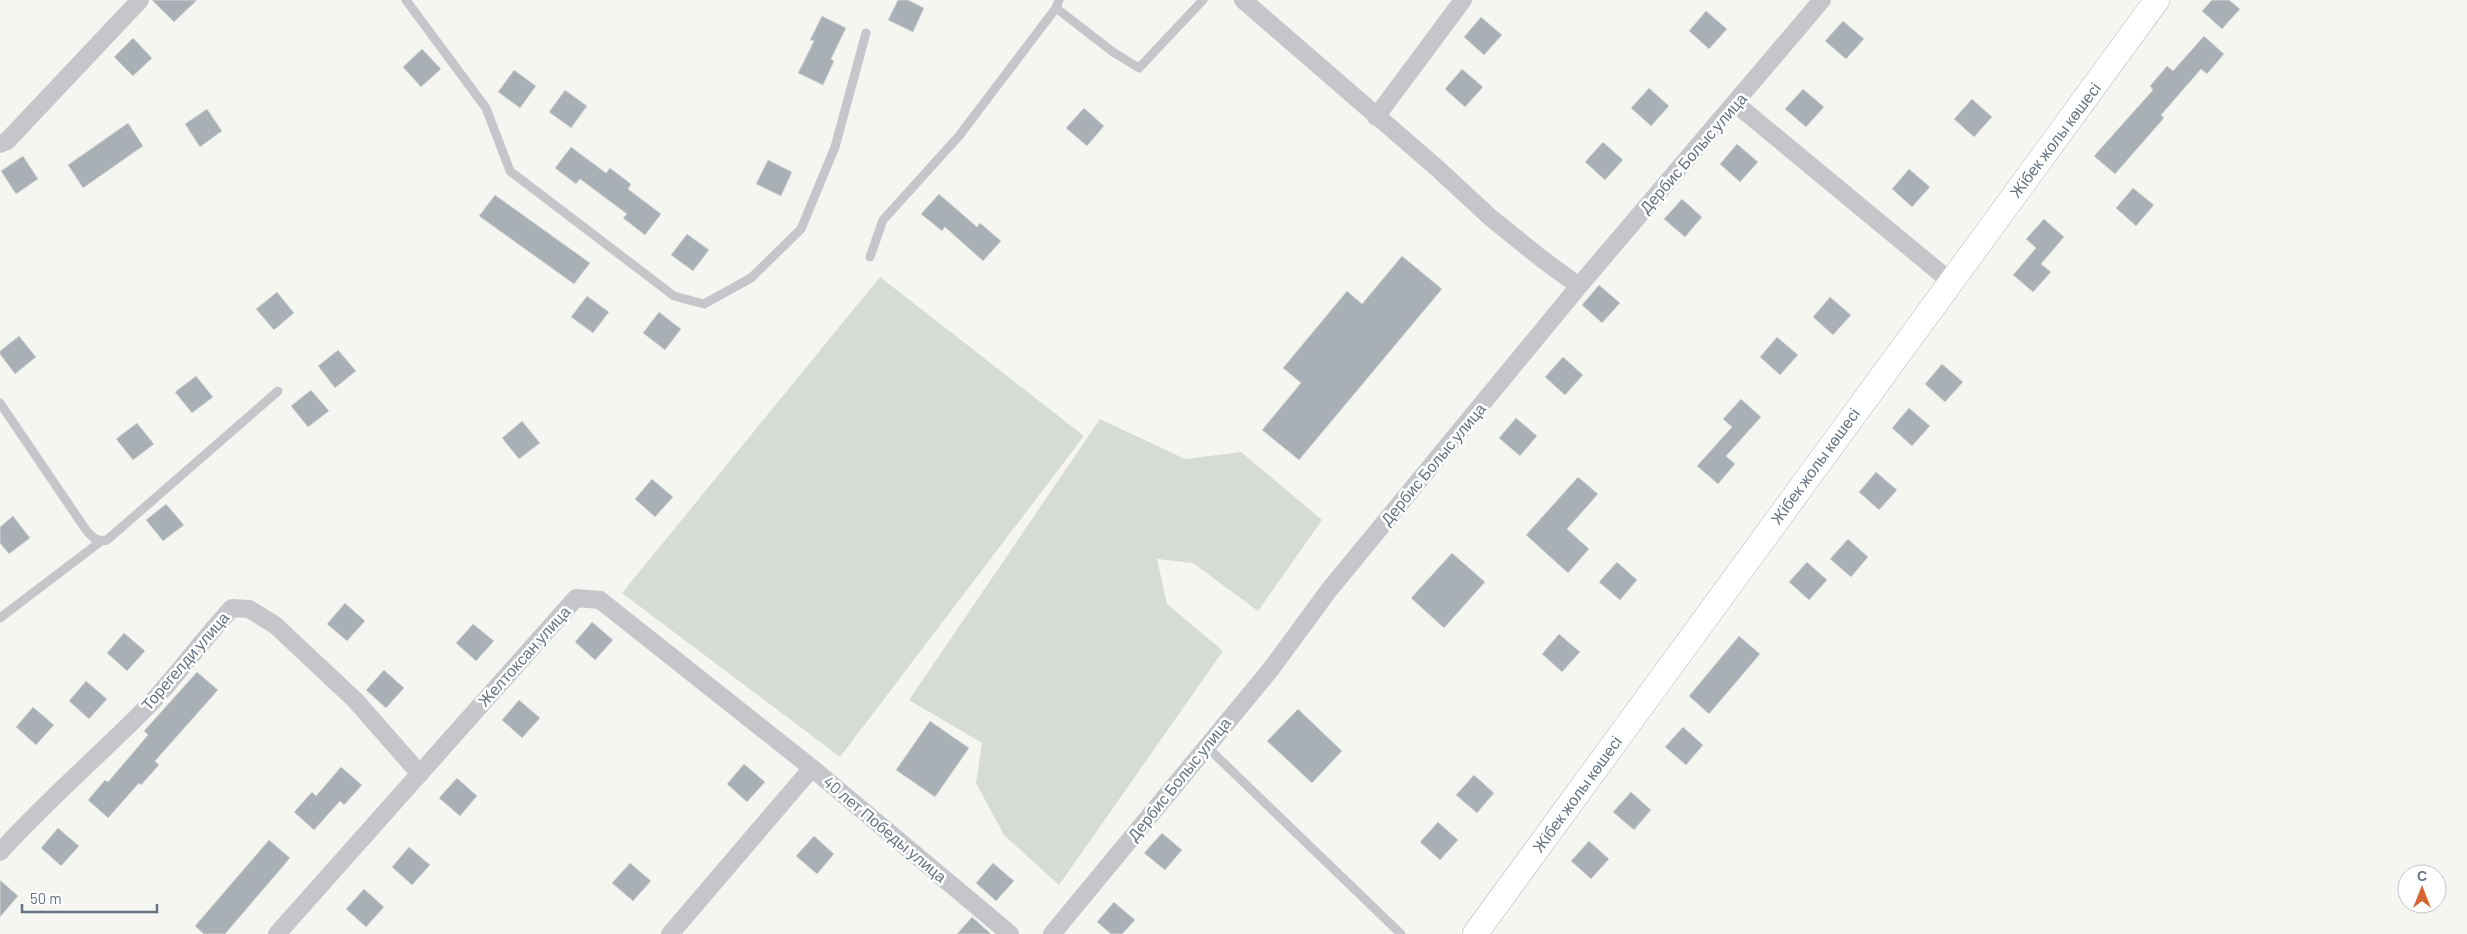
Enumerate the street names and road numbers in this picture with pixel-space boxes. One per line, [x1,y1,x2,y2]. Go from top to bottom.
street label: Жібек жолы көшесі [2005,79,2104,201]
street label: Дербис Болыс улица [1635,89,1750,217]
street label: Дербис Болыс улица [1376,399,1489,528]
street label: Жібек жолы көшесі [1766,404,1863,527]
street label: Желтоксан улица [474,602,574,710]
street label: Торегелди улица [137,608,232,714]
street label: Дербис Болыс улица [1123,713,1234,844]
street label: Жібек жолы көшесі [1528,732,1625,855]
street label: 40 лет Победы улица [820,771,951,886]

